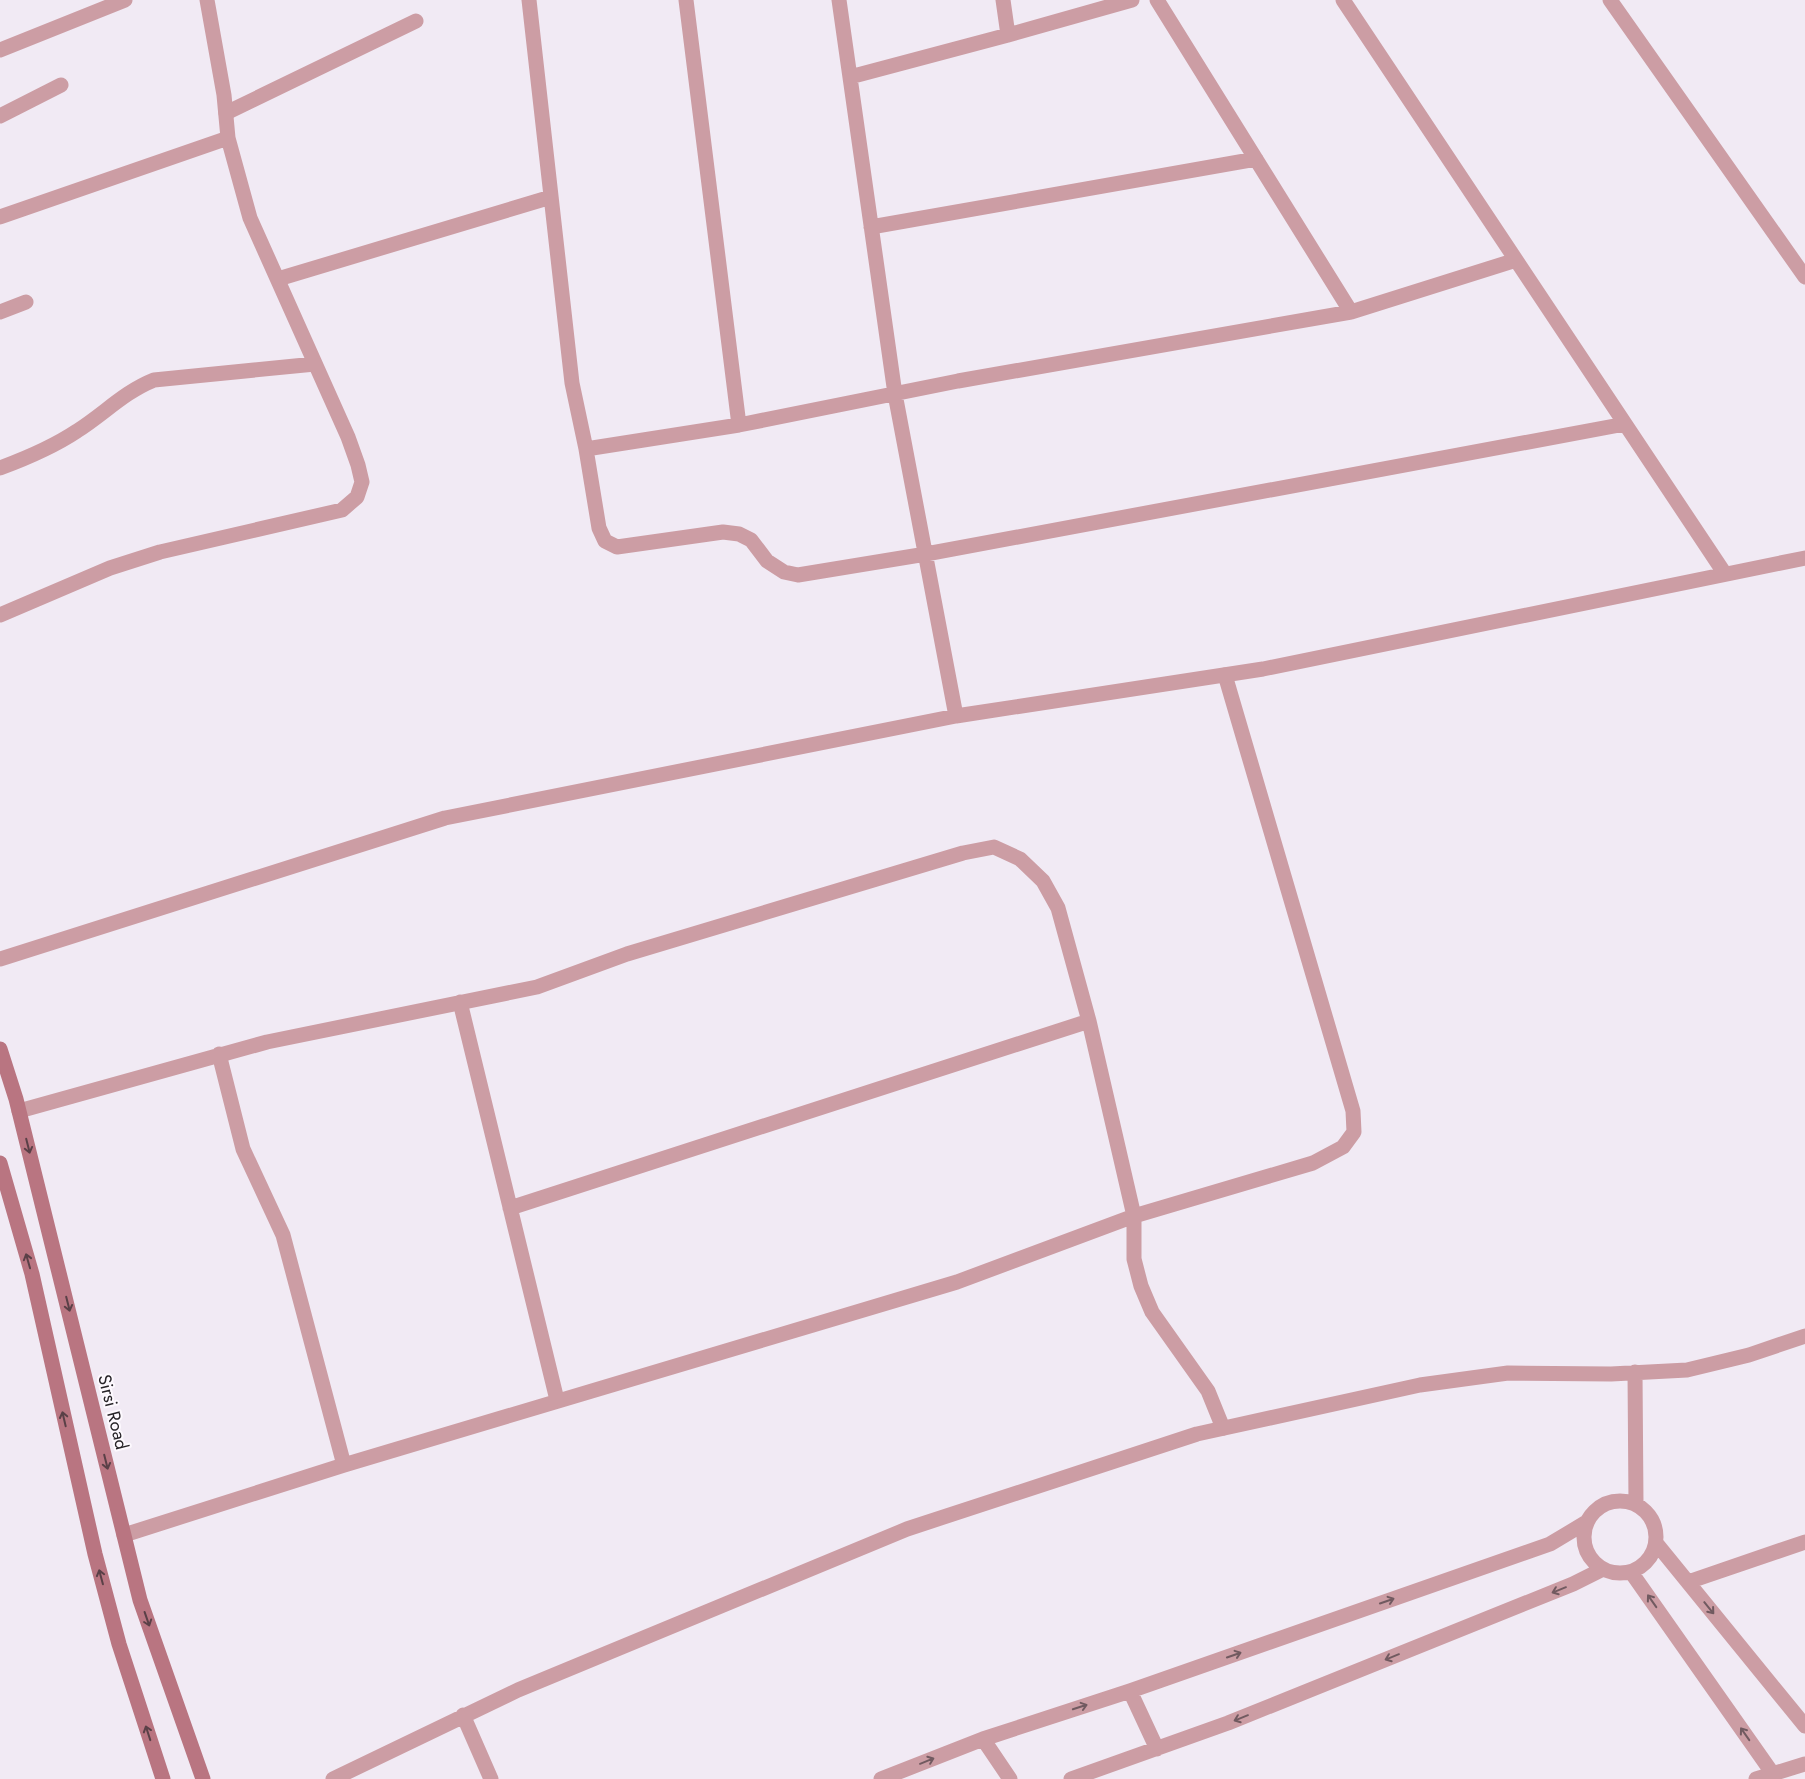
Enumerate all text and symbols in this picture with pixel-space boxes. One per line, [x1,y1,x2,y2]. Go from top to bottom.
one-way arrow [24,1138,33,1154]
one-way arrow [23,1253,33,1269]
one-way arrow [64,1295,73,1311]
street label: Sirsi Road [91,1372,135,1452]
one-way arrow [59,1411,68,1427]
one-way arrow [102,1453,111,1469]
one-way arrow [96,1570,105,1586]
one-way arrow [1552,1586,1567,1595]
one-way arrow [1646,1595,1657,1608]
one-way arrow [1379,1596,1394,1605]
one-way arrow [1703,1601,1714,1614]
one-way arrow [143,1610,152,1626]
one-way arrow [1225,1650,1241,1659]
one-way arrow [1385,1653,1400,1663]
one-way arrow [1071,1702,1087,1712]
one-way arrow [1234,1714,1249,1723]
one-way arrow [143,1725,152,1741]
one-way arrow [1740,1727,1750,1741]
one-way arrow [918,1756,934,1765]

